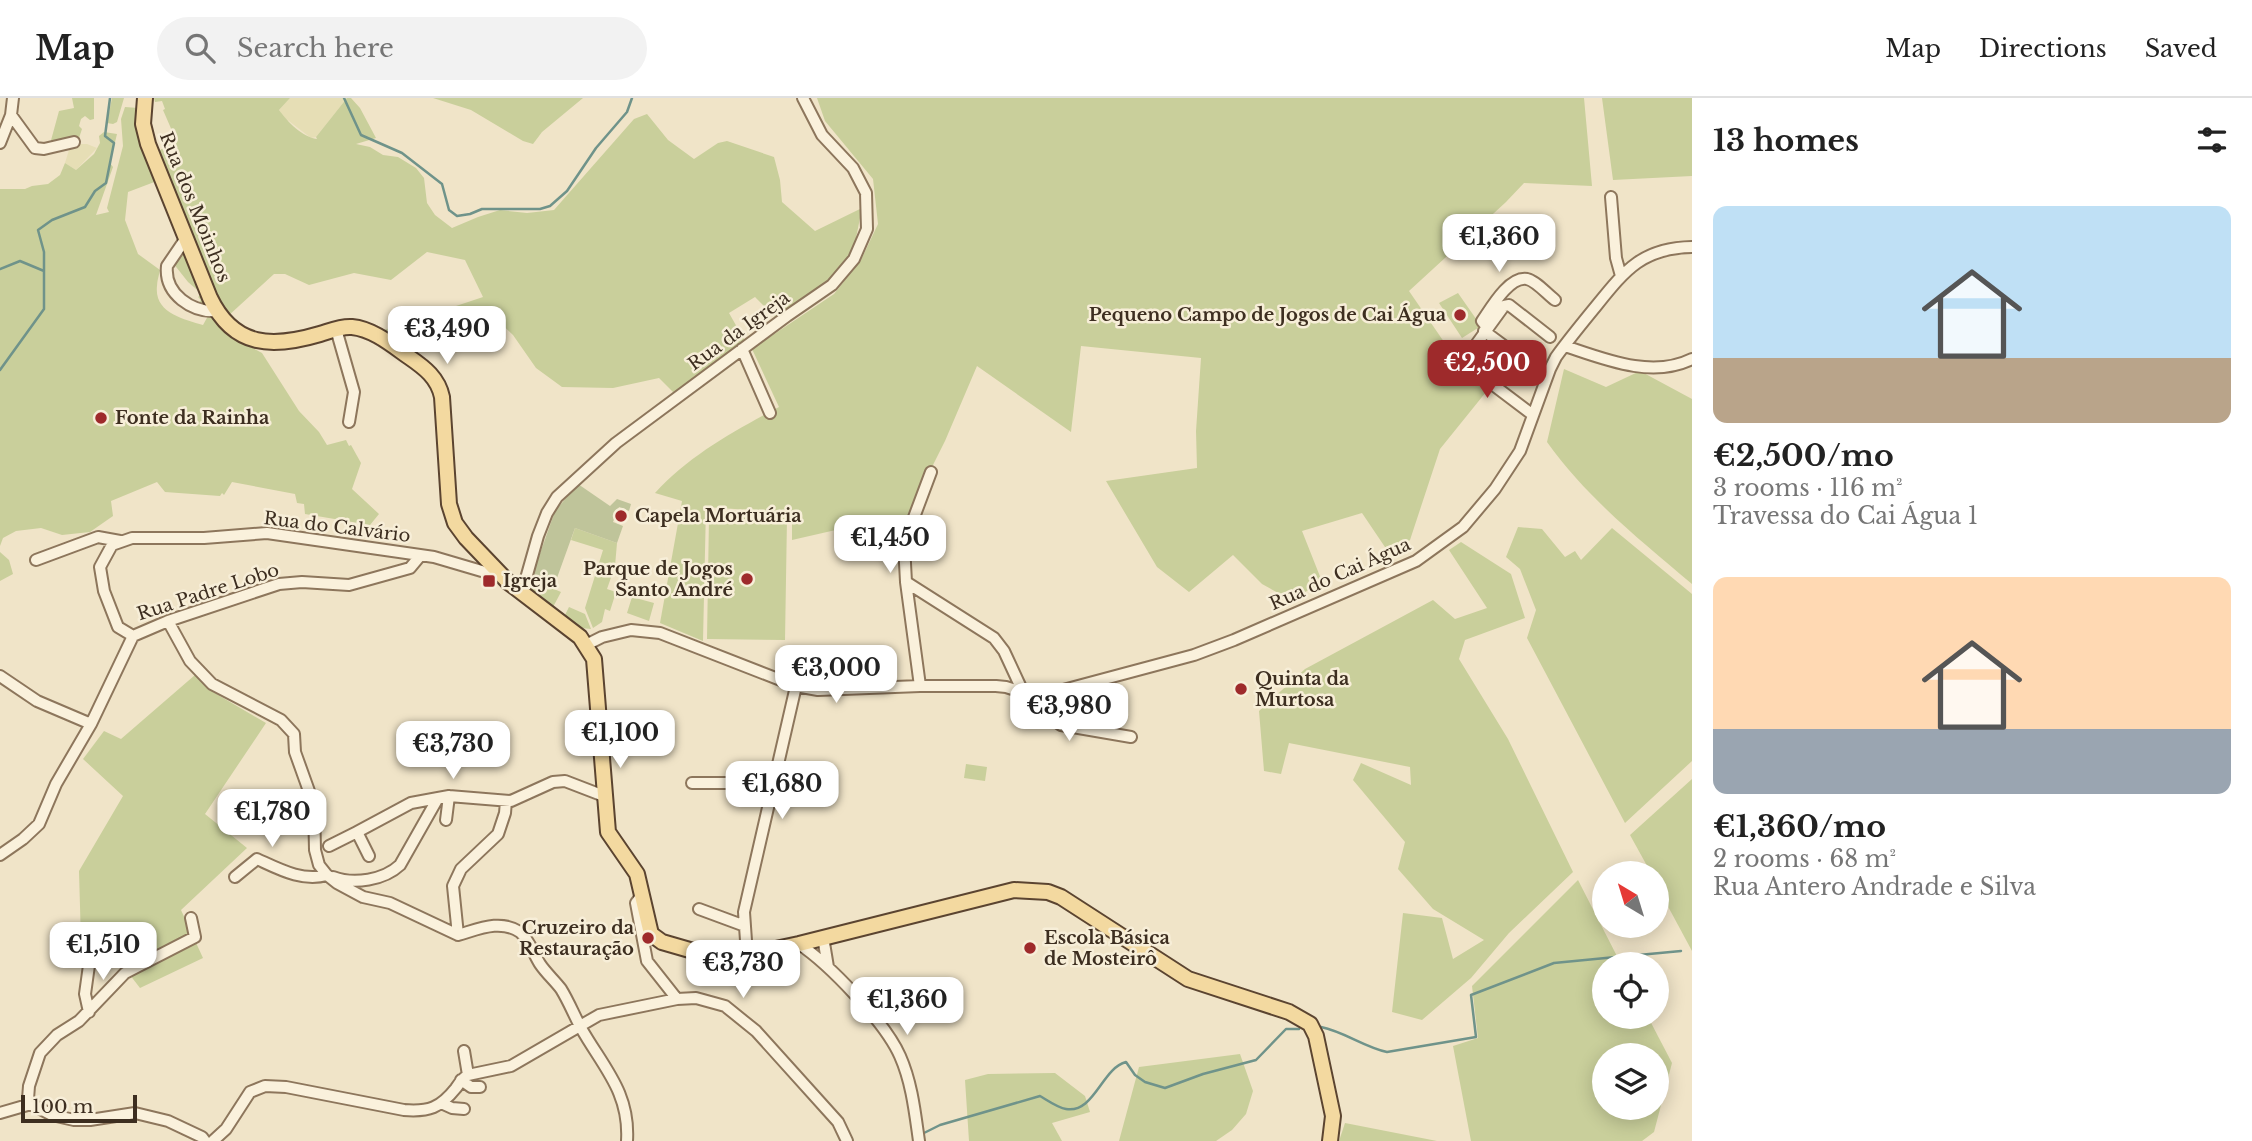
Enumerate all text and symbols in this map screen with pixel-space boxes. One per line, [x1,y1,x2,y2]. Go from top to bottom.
search box [157,17,647,80]
text: Map [35,28,115,69]
icon: search [181,29,219,67]
text: Search here [237,32,394,64]
text: Map [1885,34,1941,63]
text: Directions [1979,34,2107,63]
text: Saved [2145,34,2217,63]
icon: filters [2193,121,2231,159]
text: 13 homes [1713,122,1859,159]
street label: Rua dos Moinhos [155,129,235,285]
pin: €1,360 [1442,214,1556,274]
text: €1,360 [1458,223,1540,251]
icon: home [1909,251,2035,377]
street label: Rua da Igreja [684,287,794,375]
place label: Pequeno Campo de Jogos de Cai Água [1089,303,1447,326]
pin: €3,490 [390,306,504,366]
marker: Pequeno Campo de Jogos de Cai Água [1452,307,1468,323]
text: €3,490 [404,315,490,343]
pin: €2,500 [1430,341,1544,400]
text: €2,500 [1444,349,1530,377]
place label: Fonte da Rainha [115,407,270,429]
marker: Fonte da Rainha [93,410,109,426]
text: €2,500/mo [1713,437,1894,474]
text: 3 rooms · 116 m² [1713,474,1903,502]
text: Travessa do Cai Água 1 [1713,502,1978,530]
place label: Capela Mortuária [635,505,802,527]
street label: Rua do Calvário [262,507,412,547]
marker: Capela Mortuária [613,508,629,524]
pin: €1,450 [833,516,947,575]
text: €1,450 [850,524,930,552]
street label: Rua do Cai Água [1266,532,1414,615]
place label: Parque de Jogos Santo André [583,558,733,601]
street label: Rua Padre Lobo [134,559,282,625]
place label: Igreja [503,570,558,592]
marker: Parque de Jogos Santo André [739,571,755,587]
marker: Igreja [481,573,497,589]
icon: home [1909,622,2035,748]
pin: €3,000 [779,646,893,705]
text: €3,000 [791,654,881,682]
place label: Quinta da Murtosa [1255,668,1350,711]
marker: Quinta da Murtosa [1233,681,1249,697]
pin: €3,980 [1012,684,1126,743]
text: €3,980 [1026,692,1112,720]
pin: €1,100 [563,710,677,770]
text: €1,100 [581,719,659,747]
pin: €3,730 [396,722,510,781]
text: €3,730 [412,730,494,758]
pin: €1,680 [725,762,839,821]
text: €1,680 [742,770,822,798]
pin: €1,780 [215,790,329,849]
text: €1,780 [233,798,311,826]
text: €1,360/mo [1713,808,1886,845]
text: 2 rooms · 68 m² [1713,845,1896,873]
north arrow [1592,861,1670,938]
map controls [1592,861,1669,1120]
text: Rua Antero Andrade e Silva [1713,873,2036,901]
place label: Cruzeiro da Restauração [519,917,635,960]
pin: €1,510 [46,922,160,982]
place label: Escola Básica de Mosteirô [1044,927,1170,970]
marker: Cruzeiro da Restauração [640,930,656,946]
text: €1,510 [66,931,140,959]
pin: €3,730 [686,940,800,1000]
marker: Escola Básica de Mosteirô [1022,940,1038,956]
text: €3,730 [702,949,784,977]
button: locate [1592,952,1669,1029]
pin: €1,360 [850,978,964,1037]
text: €1,360 [866,986,948,1014]
button: layers [1592,1043,1669,1120]
scale bar [21,1092,136,1124]
text: 100 m [32,1095,93,1118]

